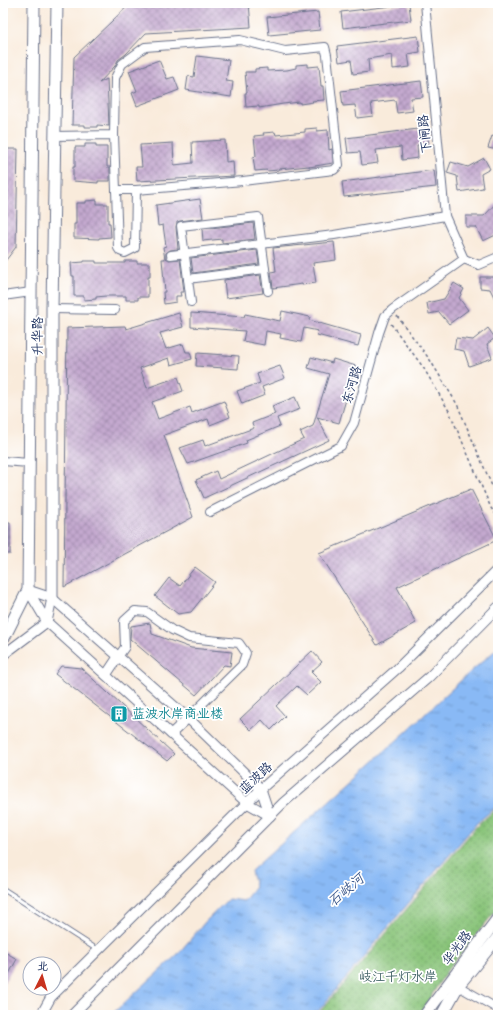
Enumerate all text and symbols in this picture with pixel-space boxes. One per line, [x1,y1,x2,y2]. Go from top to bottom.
street label: 下闸路 [415,114,435,154]
street label: 升华路 [30,316,46,356]
street label: 东河路 [339,364,365,406]
building icon: 蓝波水岸商业楼 [109,704,129,724]
place label: 蓝波水岸商业楼 [132,706,223,722]
street label: 蓝波路 [236,759,276,797]
water label: 石岐河 [324,869,369,910]
street label: 华光路 [439,928,475,968]
north arrow [22,956,62,996]
text: 北 [37,960,49,973]
park label: 岐江千灯水岸 [359,969,437,985]

